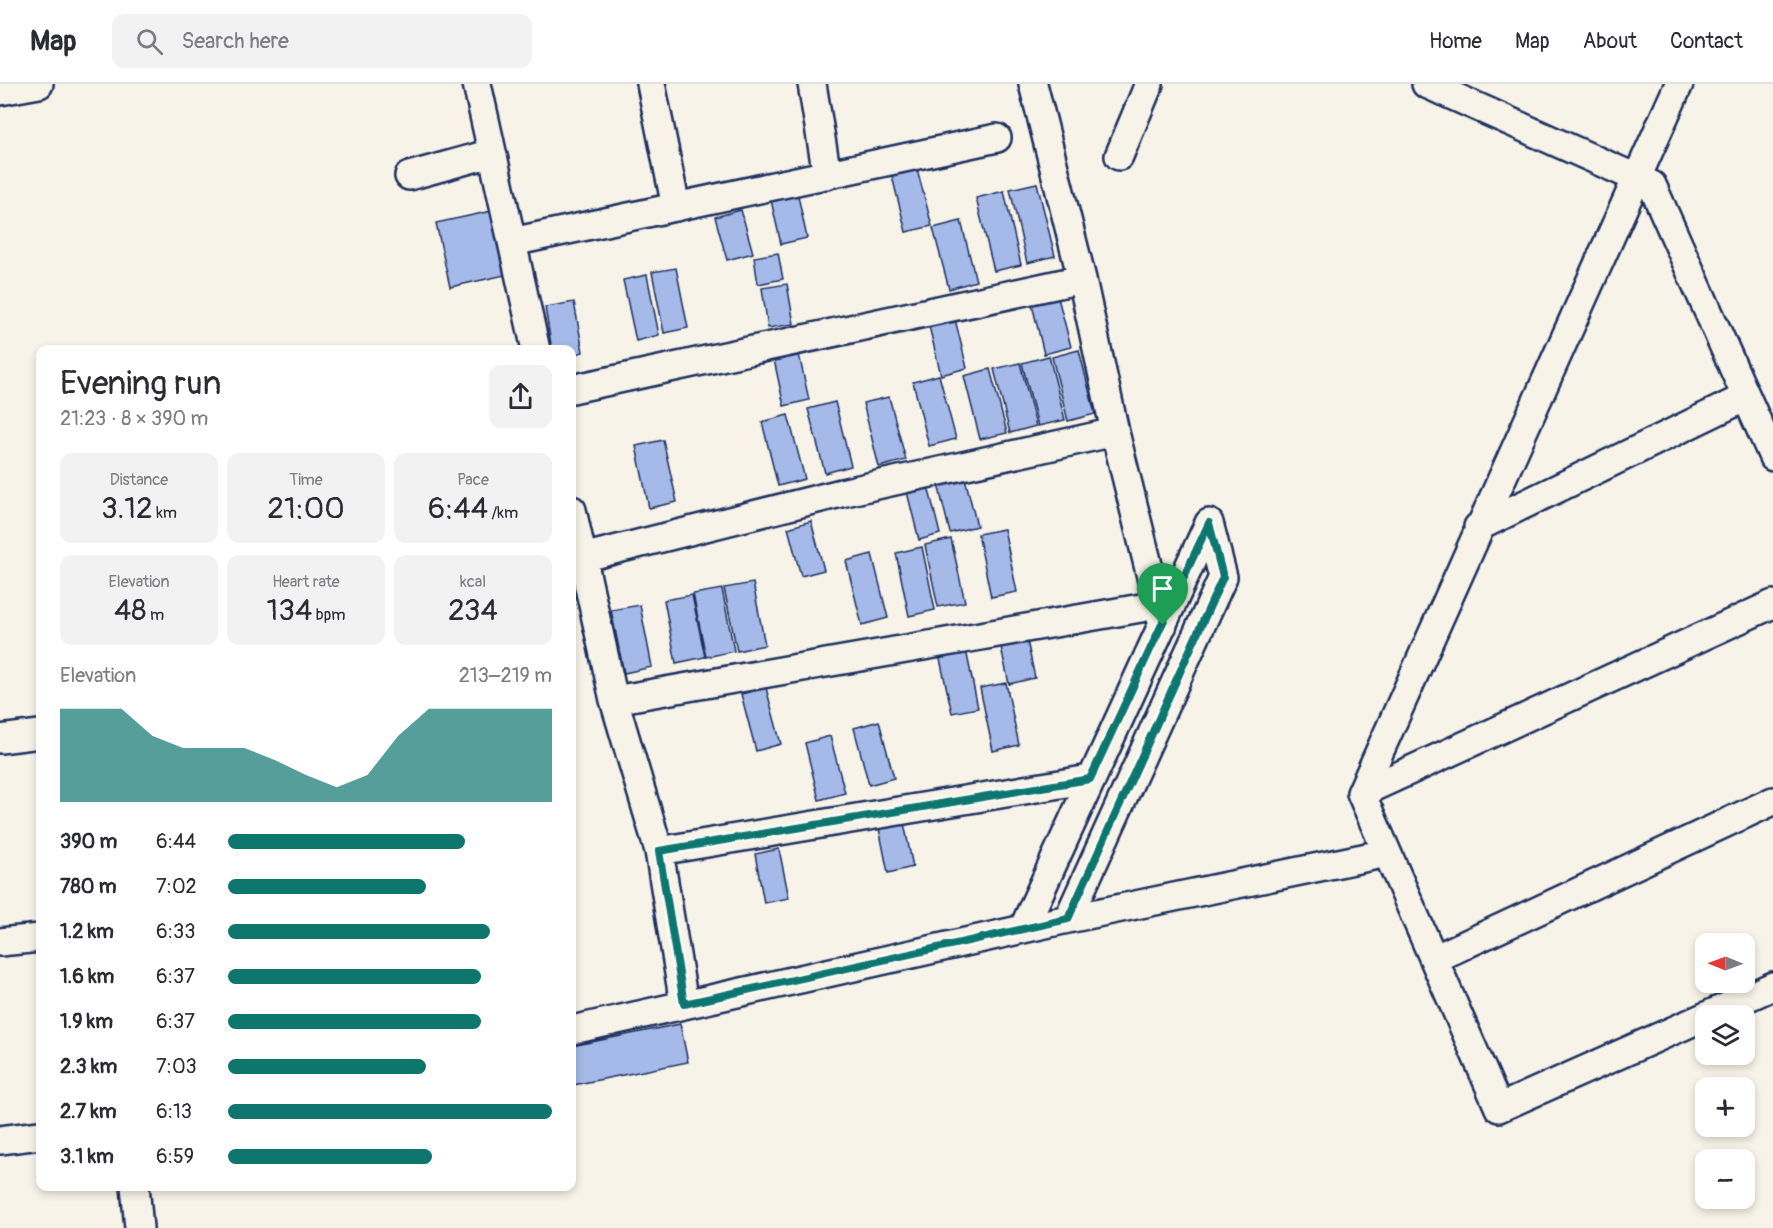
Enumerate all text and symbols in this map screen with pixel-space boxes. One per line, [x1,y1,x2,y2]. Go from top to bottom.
search box [112,14,532,68]
text: Map [30,24,76,59]
icon: search [133,25,166,58]
text: Search here [181,27,289,55]
text: Home [1429,28,1482,55]
text: Map [1515,28,1550,55]
text: About [1583,28,1637,55]
text: Contact [1670,28,1743,55]
text: Evening run [60,363,221,404]
button: share [489,365,552,428]
text: 21:23 · 8 × 390 m [60,406,208,431]
text: Distance [110,470,168,490]
text: Time [289,470,323,490]
text: Pace [457,470,489,490]
text: 3.12 [101,490,153,527]
text: 21:00 [267,490,345,527]
text: 6:44 [428,490,488,527]
text: km [153,503,177,523]
text: /km [488,503,518,523]
pin [1137,563,1188,625]
text: Elevation [109,572,169,592]
text: Heart rate [272,572,340,592]
text: kcal [460,572,486,592]
icon: arrive [1146,572,1179,605]
text: 48 [114,592,146,629]
text: 134 [267,592,312,629]
text: 234 [448,592,498,629]
text: m [146,605,164,625]
text: bpm [312,605,345,625]
text: Elevation [60,663,136,688]
text: 213–219 m [459,663,552,688]
text: 390 m [60,829,117,854]
text: 6:44 [156,829,196,854]
text: 780 m [60,874,116,899]
text: 7:02 [156,874,197,899]
text: 1.2 km [60,919,114,944]
text: 6:33 [156,919,195,944]
north arrow [1695,933,1755,993]
map controls [1695,933,1755,1209]
text: 1.6 km [60,964,114,989]
text: 6:37 [156,964,195,989]
button: layers [1695,1005,1755,1065]
text: 1.9 km [60,1009,113,1034]
text: 6:37 [156,1009,195,1034]
text: 2.3 km [60,1054,117,1079]
text: 7:03 [156,1054,197,1079]
button: + [1695,1077,1755,1137]
text: 2.7 km [60,1099,117,1124]
text: 6:13 [156,1099,192,1124]
text: 3.1 km [60,1144,114,1169]
text: 6:59 [156,1144,194,1169]
button: − [1695,1149,1755,1209]

